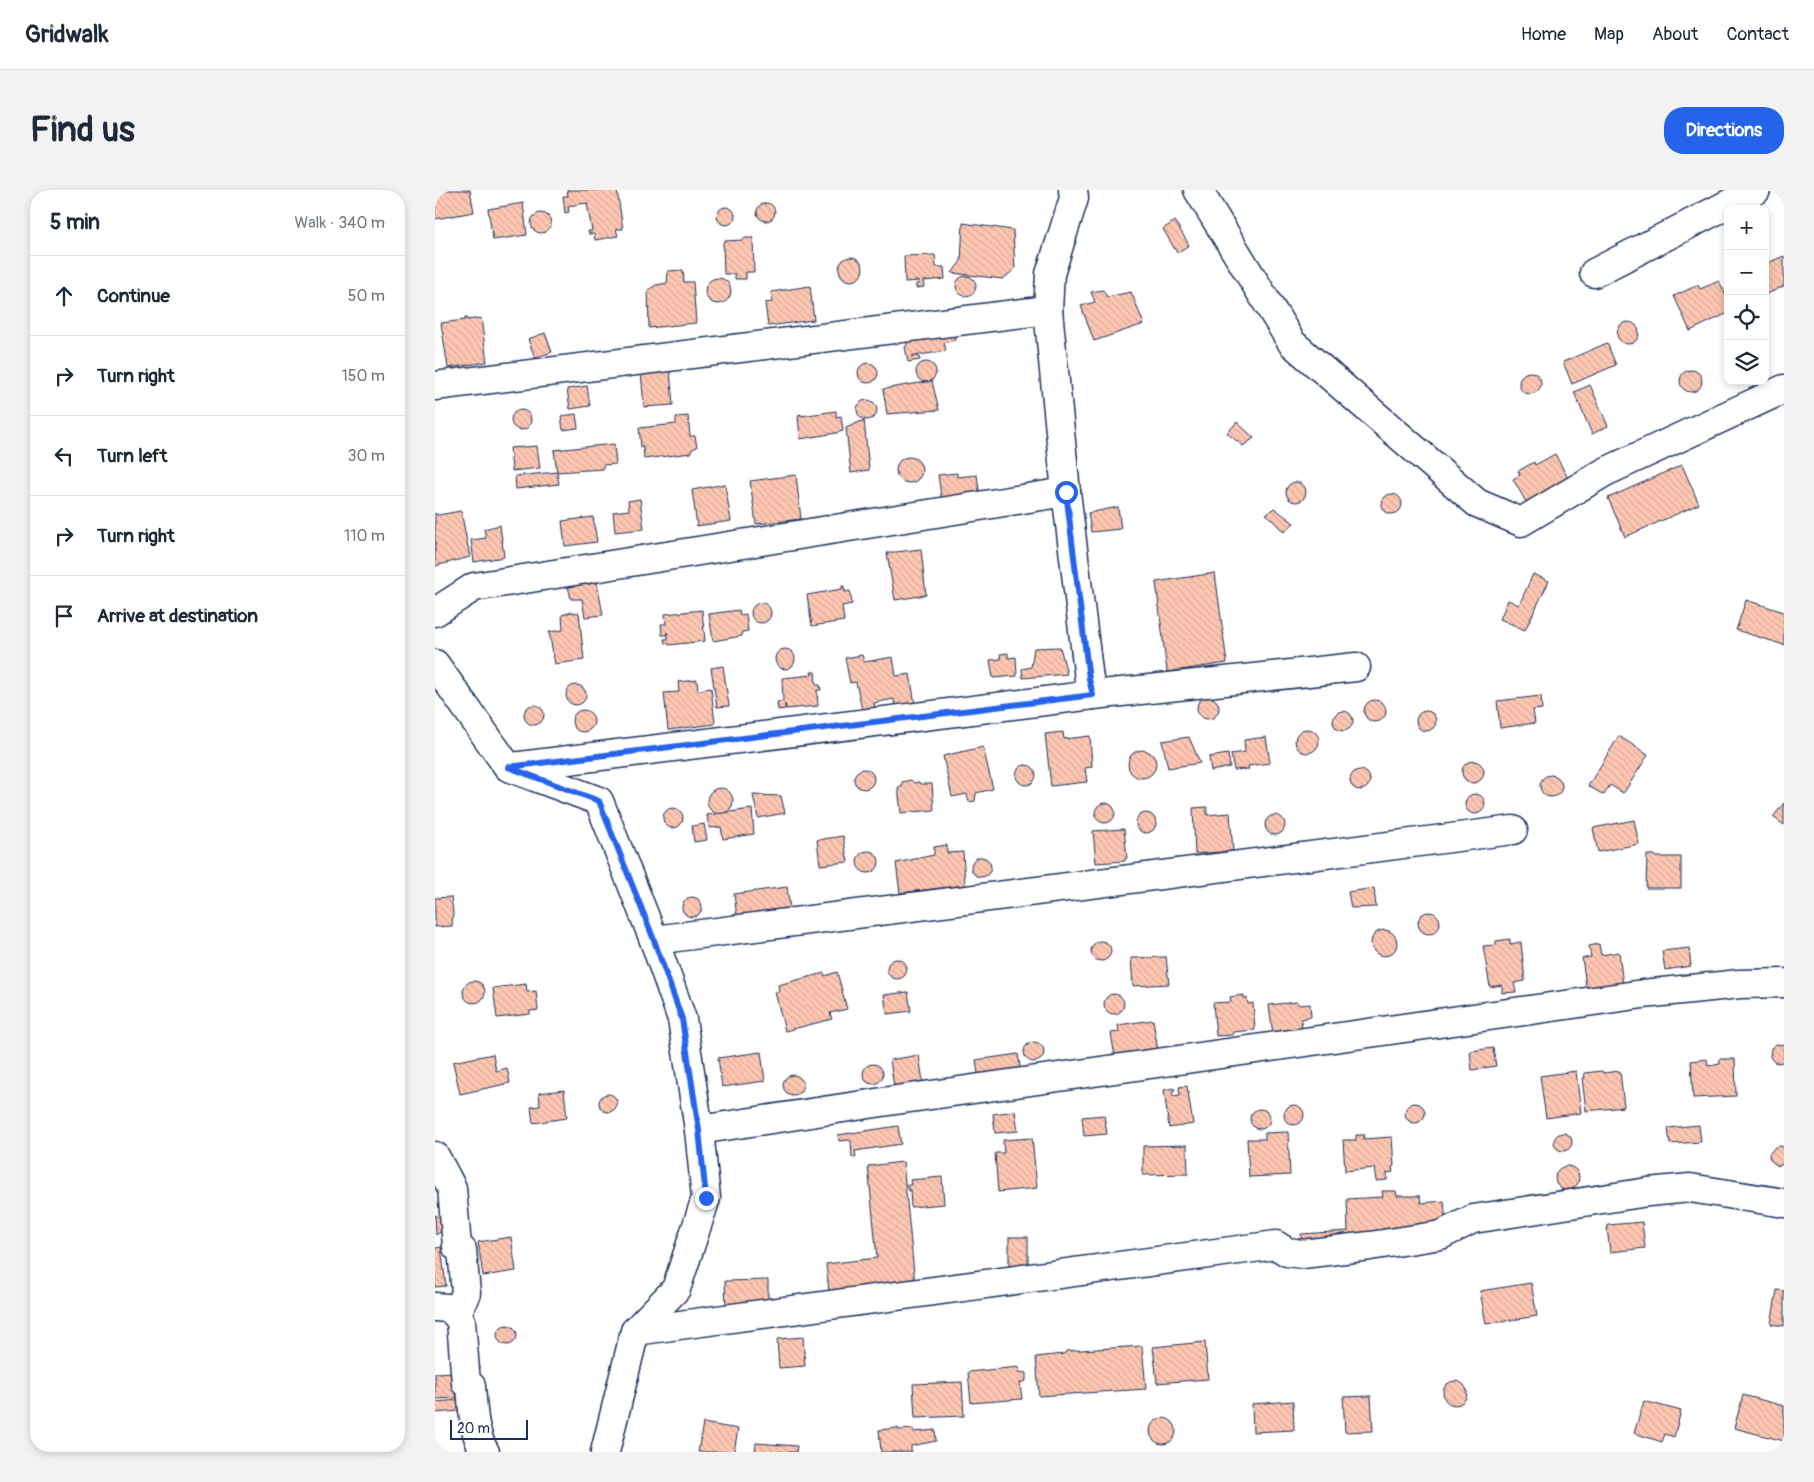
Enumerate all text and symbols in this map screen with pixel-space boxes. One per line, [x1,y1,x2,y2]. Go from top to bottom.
text: Gridwalk [25,20,109,49]
text: Home [1521,23,1566,46]
text: Map [1594,23,1624,46]
text: About [1652,23,1698,46]
text: Contact [1726,23,1789,46]
button: Directions [1664,107,1784,154]
text: Find us [30,108,135,152]
map controls [1724,205,1769,385]
button: + [1724,205,1769,250]
text: 5 min [50,209,100,236]
text: Walk · 340 m [294,213,385,233]
button: − [1724,250,1769,295]
icon: ahead [50,282,78,310]
text: Continue [97,284,170,308]
text: 50 m [348,286,385,306]
button: locate [1724,295,1769,340]
button: layers [1724,340,1769,385]
icon: right [50,362,78,390]
text: Turn right [97,364,175,388]
text: 150 m [341,366,385,386]
icon: left [50,442,78,470]
text: Turn left [97,444,167,468]
text: 30 m [347,446,385,466]
route start [1055,481,1078,504]
icon: right [50,522,78,550]
text: Turn right [97,524,175,548]
text: 110 m [344,526,385,546]
icon: arrive [50,602,78,630]
text: Arrive at destination [97,604,258,628]
route end [695,1187,718,1210]
scale bar [450,1417,527,1440]
text: 20 m [457,1420,490,1437]

